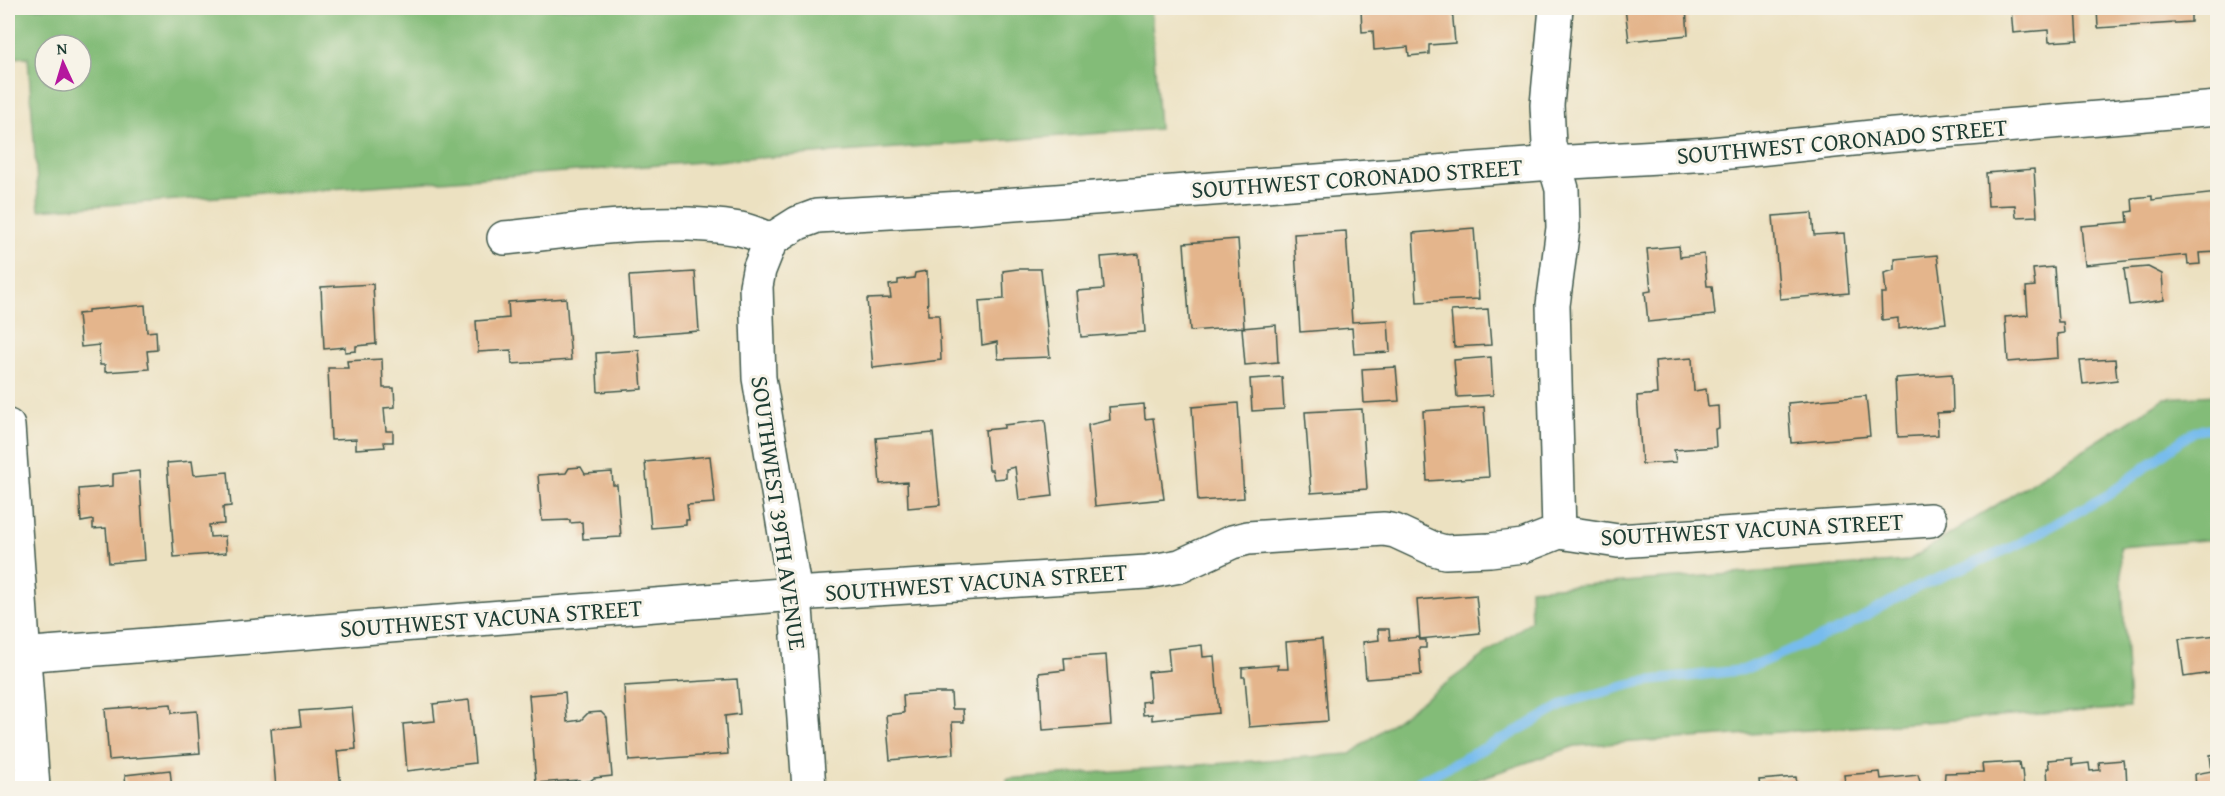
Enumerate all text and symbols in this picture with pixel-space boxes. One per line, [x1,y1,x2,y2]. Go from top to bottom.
north arrow [33,33,93,93]
text: N [56,36,68,60]
street label: SOUTHWEST CORONADO STREET [1675,109,2009,173]
street label: SOUTHWEST CORONADO STREET [1190,149,1524,207]
street label: SOUTHWEST 39TH AVENUE [742,374,816,652]
street label: SOUTHWEST VACUNA STREET [1600,504,1904,554]
street label: SOUTHWEST VACUNA STREET [824,554,1128,610]
street label: SOUTHWEST VACUNA STREET [339,590,643,646]

